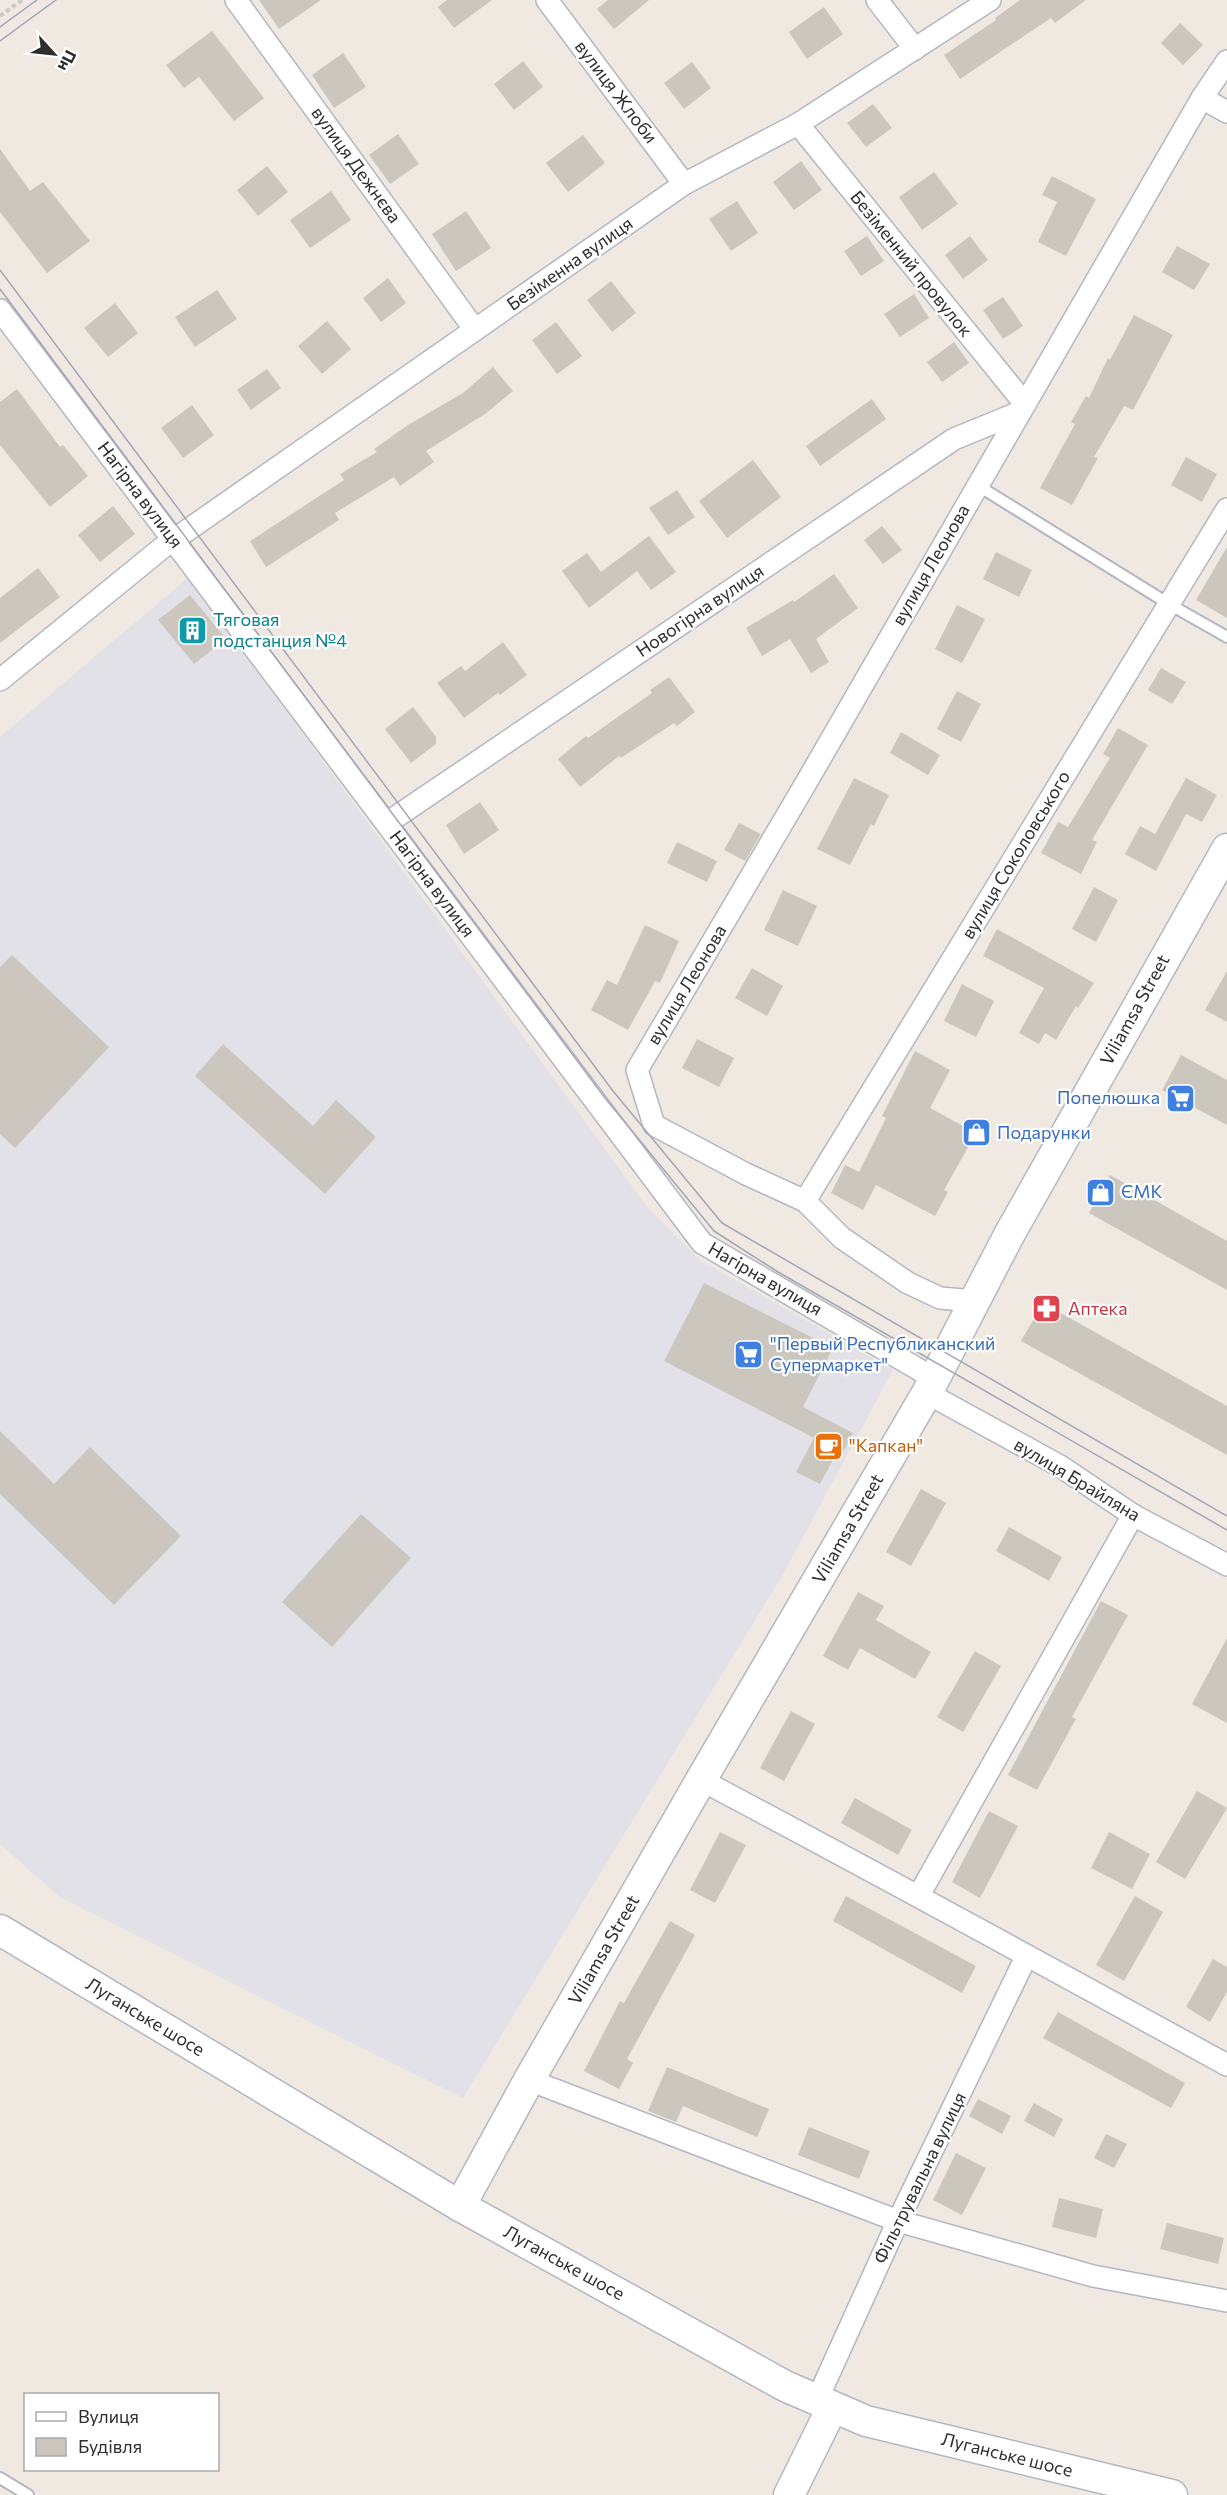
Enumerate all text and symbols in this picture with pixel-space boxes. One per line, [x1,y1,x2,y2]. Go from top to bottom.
north arrow [24,24,84,84]
street label: вулиця Жлоби [571,36,663,147]
text: Пн [55,47,81,75]
street label: вулиця Дежнєва [307,102,406,227]
street label: Безіменний провулок [846,186,978,341]
street label: Безіменна вулиця [502,212,637,315]
street label: Нагірна вулиця [94,437,188,552]
street label: вулиця Леонова [887,500,974,629]
street label: Новогірна вулиця [631,559,768,661]
place label: Тяговая подстанция №4 [213,608,347,651]
building icon: Тяговая подстанция №4 [176,614,208,646]
street label: вулиця Соколовського [956,766,1074,943]
street label: Нагірна вулиця [386,826,480,941]
street label: вулиця Леонова [642,921,731,1048]
street label: Viliamsa Street [1095,950,1174,1069]
supermarket icon: Попелюшка [1165,1082,1197,1114]
place label: Попелюшка [1057,1086,1160,1108]
shop icon: Подарунки [960,1117,992,1149]
place label: Подарунки [997,1121,1091,1143]
shop icon: ЄМК [1084,1176,1116,1208]
place label: ЄМК [1121,1180,1163,1202]
street label: Нагірна вулиця [705,1237,826,1320]
pharmacy icon: Аптека [1031,1293,1063,1325]
place label: Аптека [1068,1297,1127,1319]
place label: "Первый Республиканский Супермаркет" [770,1332,995,1375]
supermarket icon: "Первый Республиканский Супермаркет" [733,1338,765,1370]
cafe icon: "Капкан" [812,1430,844,1462]
street label: вулиця Брайляна [1010,1433,1145,1525]
place label: "Капкан" [849,1434,923,1456]
street label: Viliamsa Street [807,1470,887,1587]
street label: Viliamsa Street [563,1891,643,2008]
street label: Луганське шосе [82,1972,209,2060]
street label: Фільтрувальна вулиця [868,2088,970,2267]
street label: Луганське шосе [500,2220,629,2304]
legend [24,2393,219,2471]
text: Вулиця [78,2405,139,2427]
street label: Луганське шосе [939,2427,1075,2481]
text: Будівля [78,2435,142,2457]

